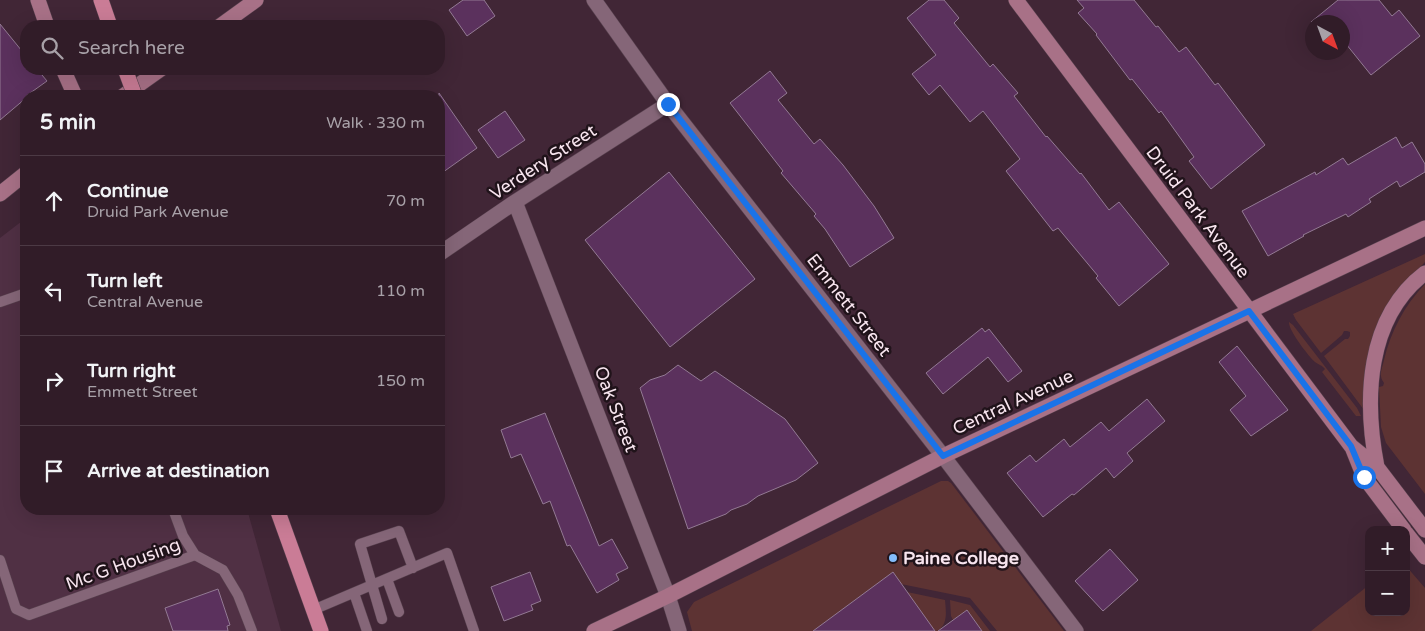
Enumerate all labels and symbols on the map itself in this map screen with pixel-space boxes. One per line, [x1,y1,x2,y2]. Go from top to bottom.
north arrow [1305,15,1350,60]
route end [657,93,680,116]
street label: Verdery Street [486,119,600,205]
street label: Druid Park Avenue [1141,142,1255,282]
street label: Emmett Street [802,249,896,361]
street label: Oak Street [590,363,643,455]
street label: Central Avenue [949,364,1077,440]
route start [1353,466,1376,489]
street label: Mc G Housing [63,533,183,595]
place label: Paine College [903,547,1019,569]
marker: Paine College [887,552,899,564]

